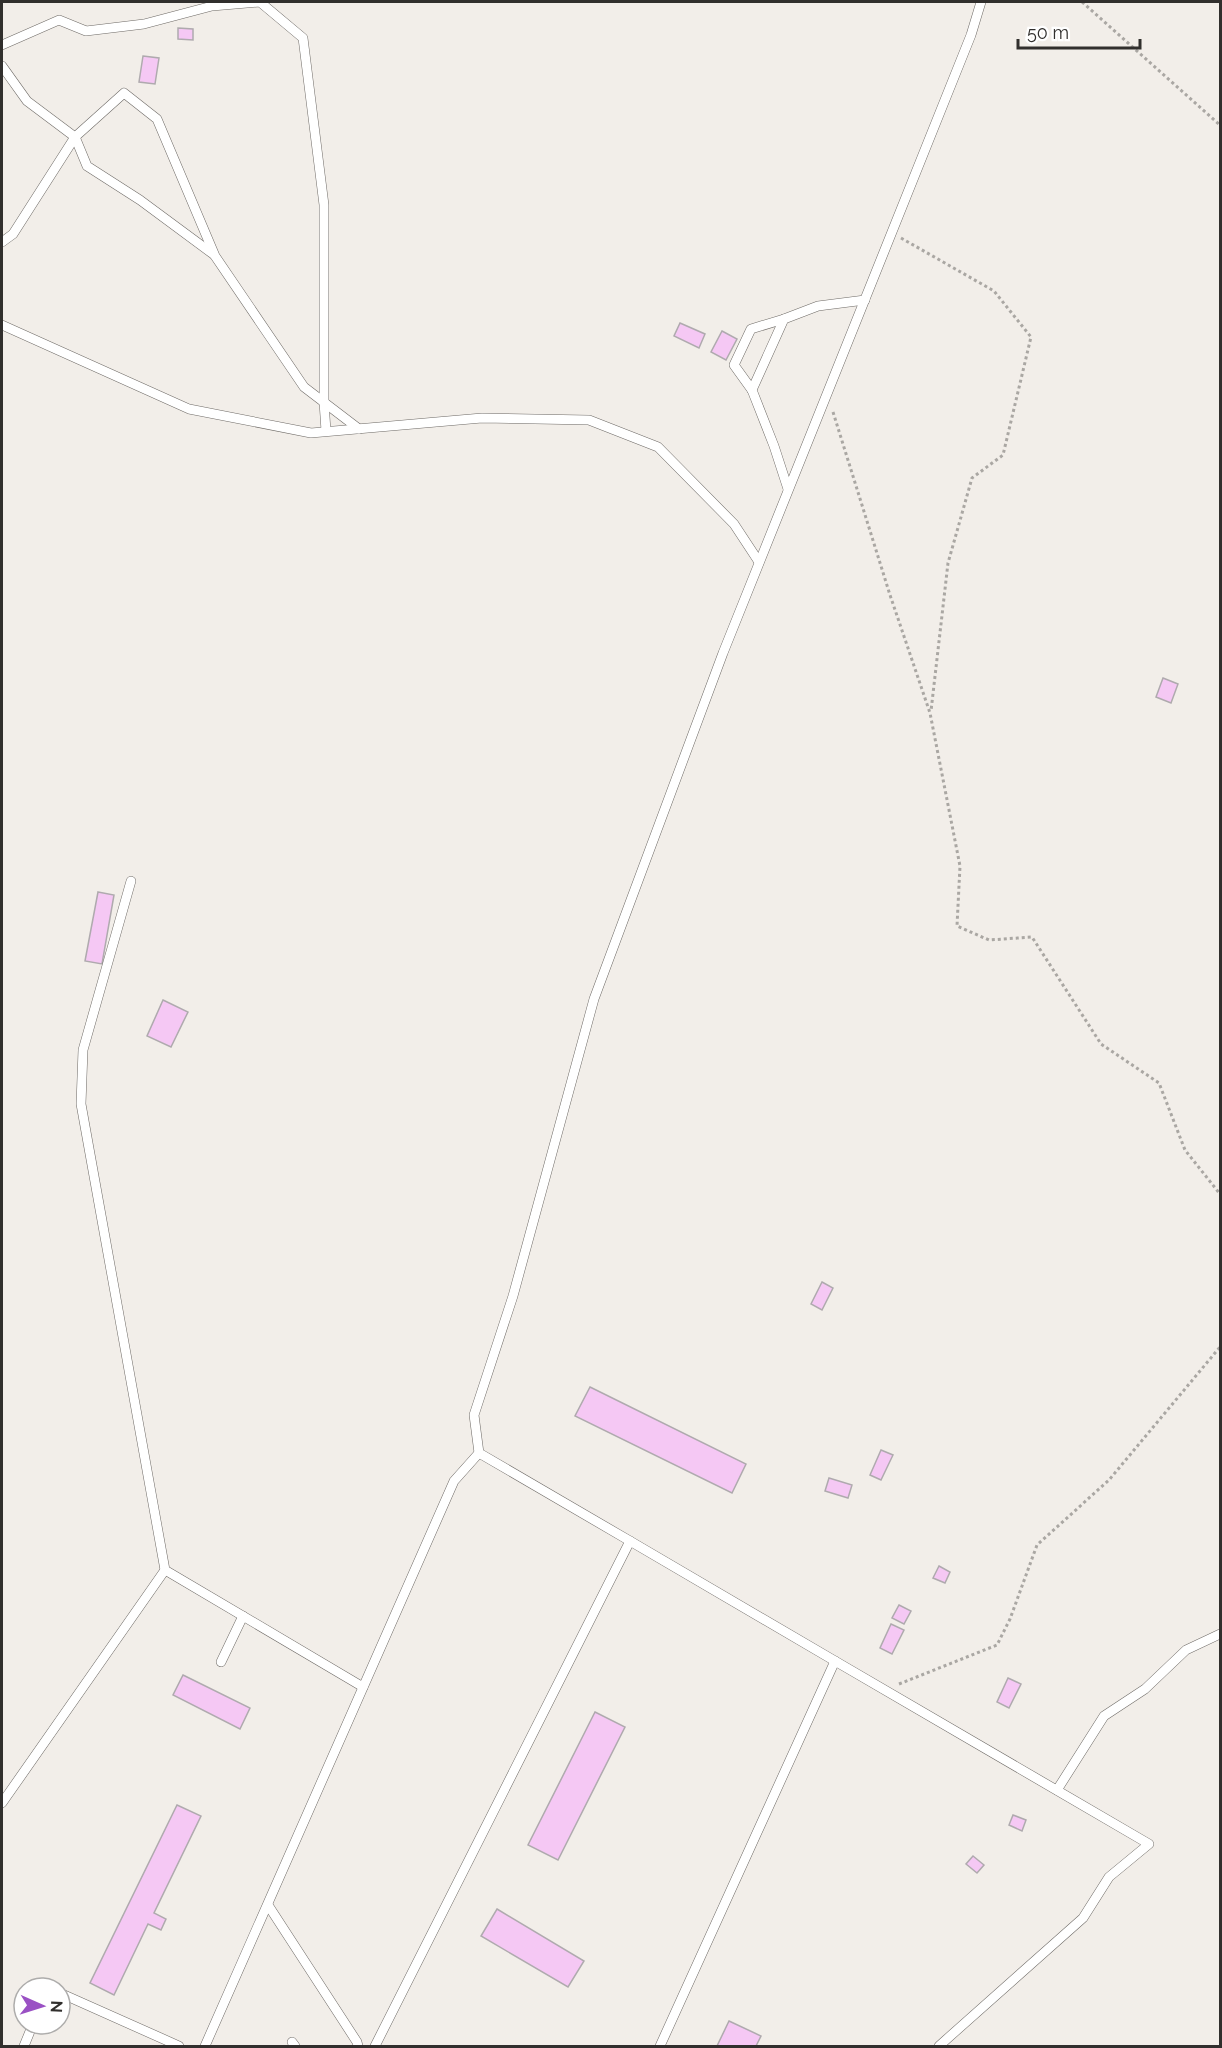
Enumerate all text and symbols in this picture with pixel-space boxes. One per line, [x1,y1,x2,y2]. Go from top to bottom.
scale bar [1018,12,1140,50]
text: 50 m [1027,22,1069,43]
north arrow [12,1976,72,2036]
text: N [47,2000,66,2013]

